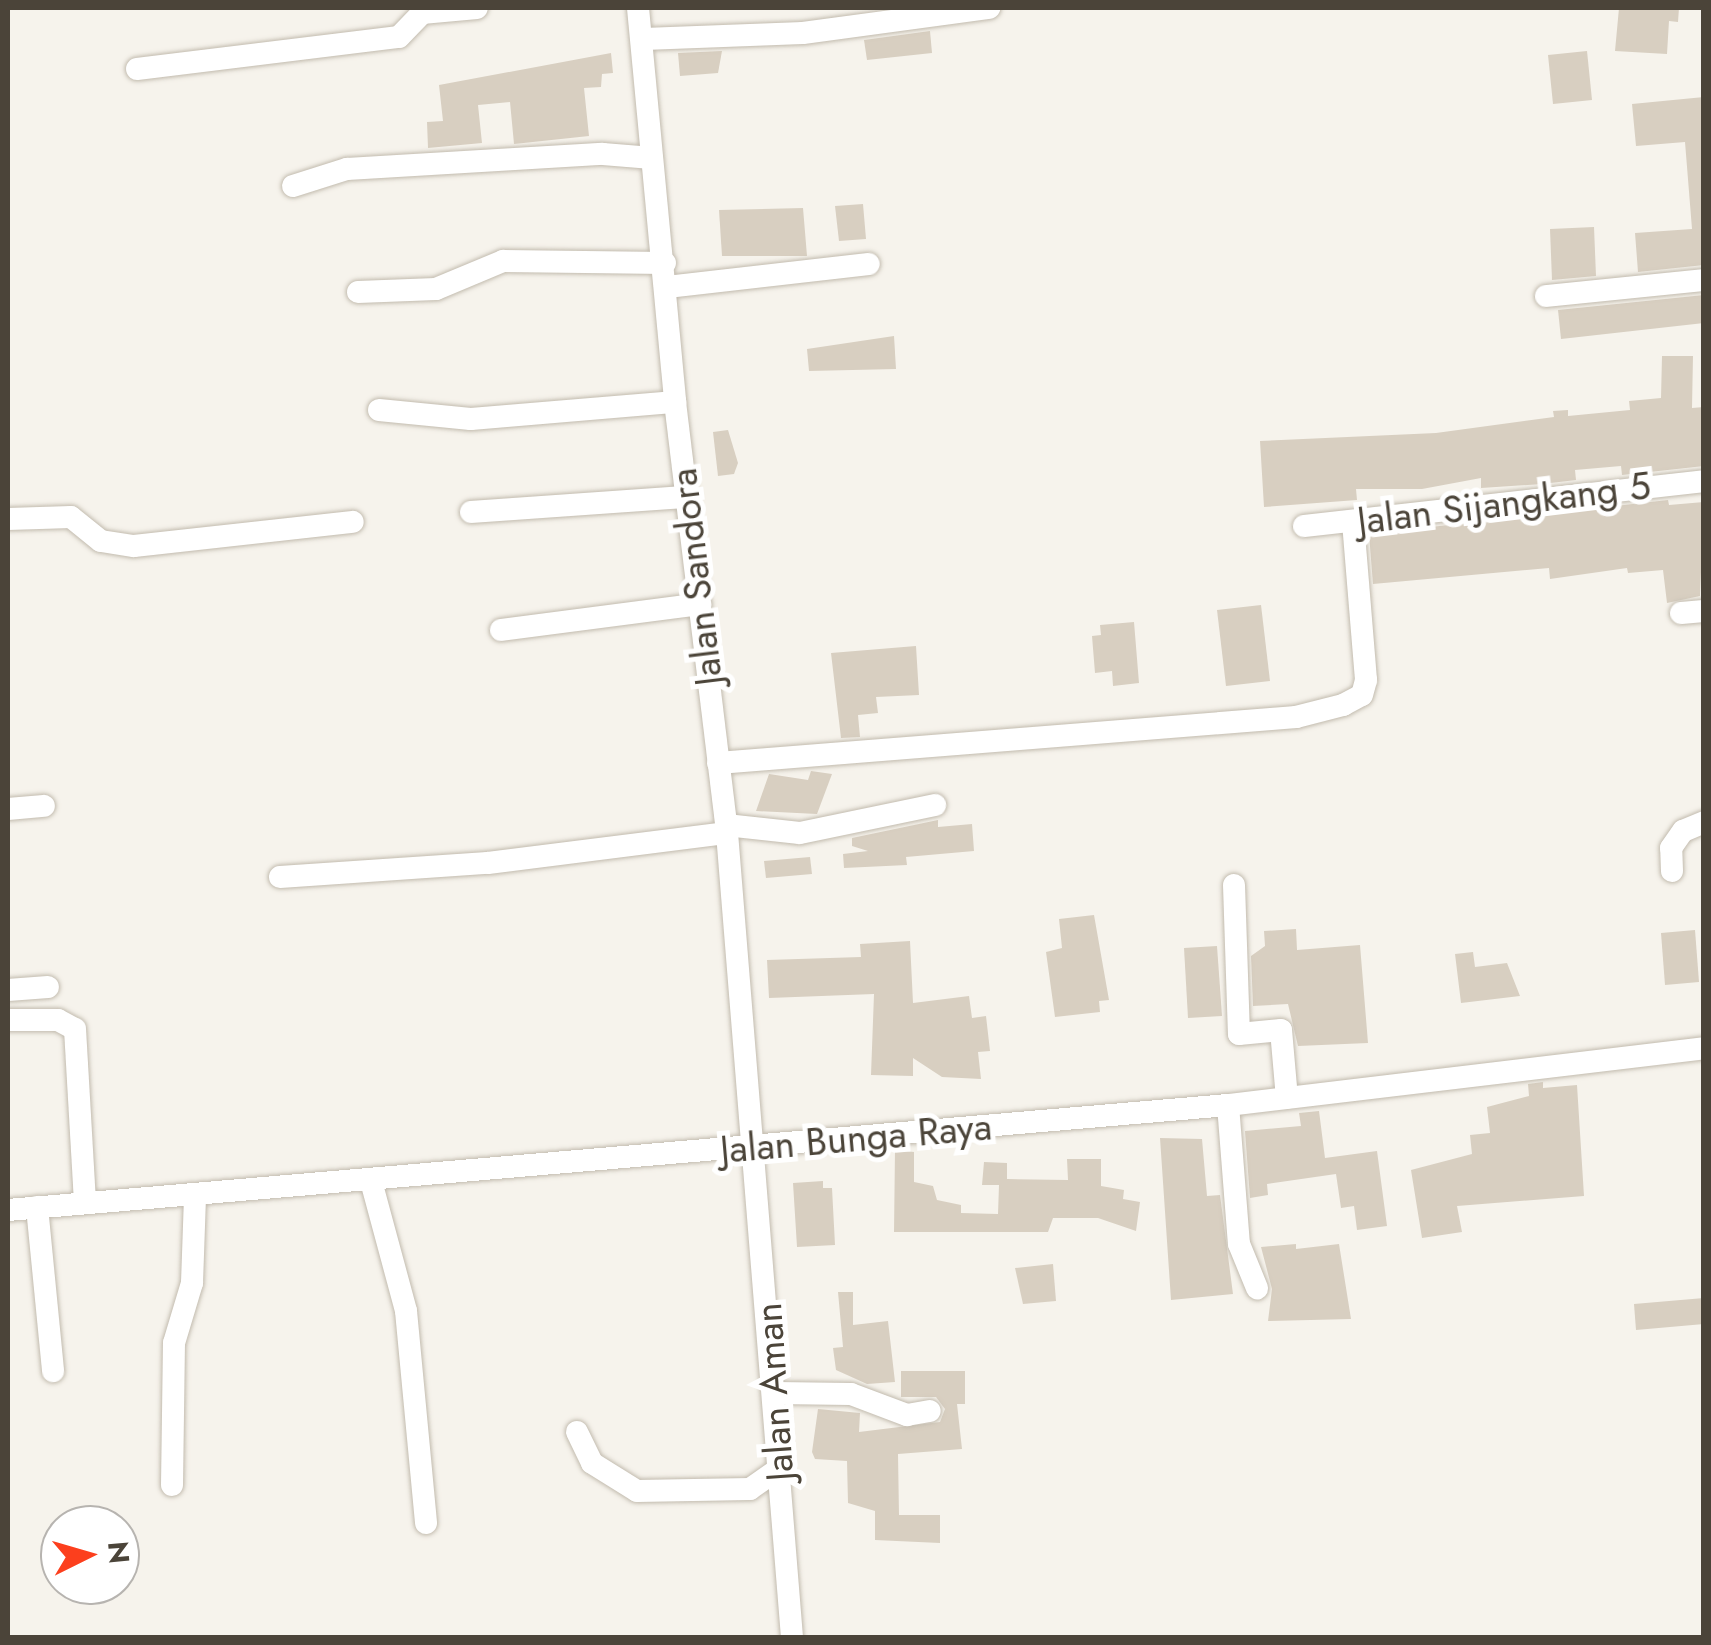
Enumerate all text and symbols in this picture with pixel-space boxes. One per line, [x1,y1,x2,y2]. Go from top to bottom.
street label: Jalan Sijangkang 5 [1355,462,1653,544]
street label: Jalan Sandora [660,466,732,688]
street label: Jalan Bunga Raya [718,1103,994,1173]
street label: Jalan Aman [745,1301,803,1483]
north arrow [40,1505,140,1605]
text: N [97,1540,140,1565]

